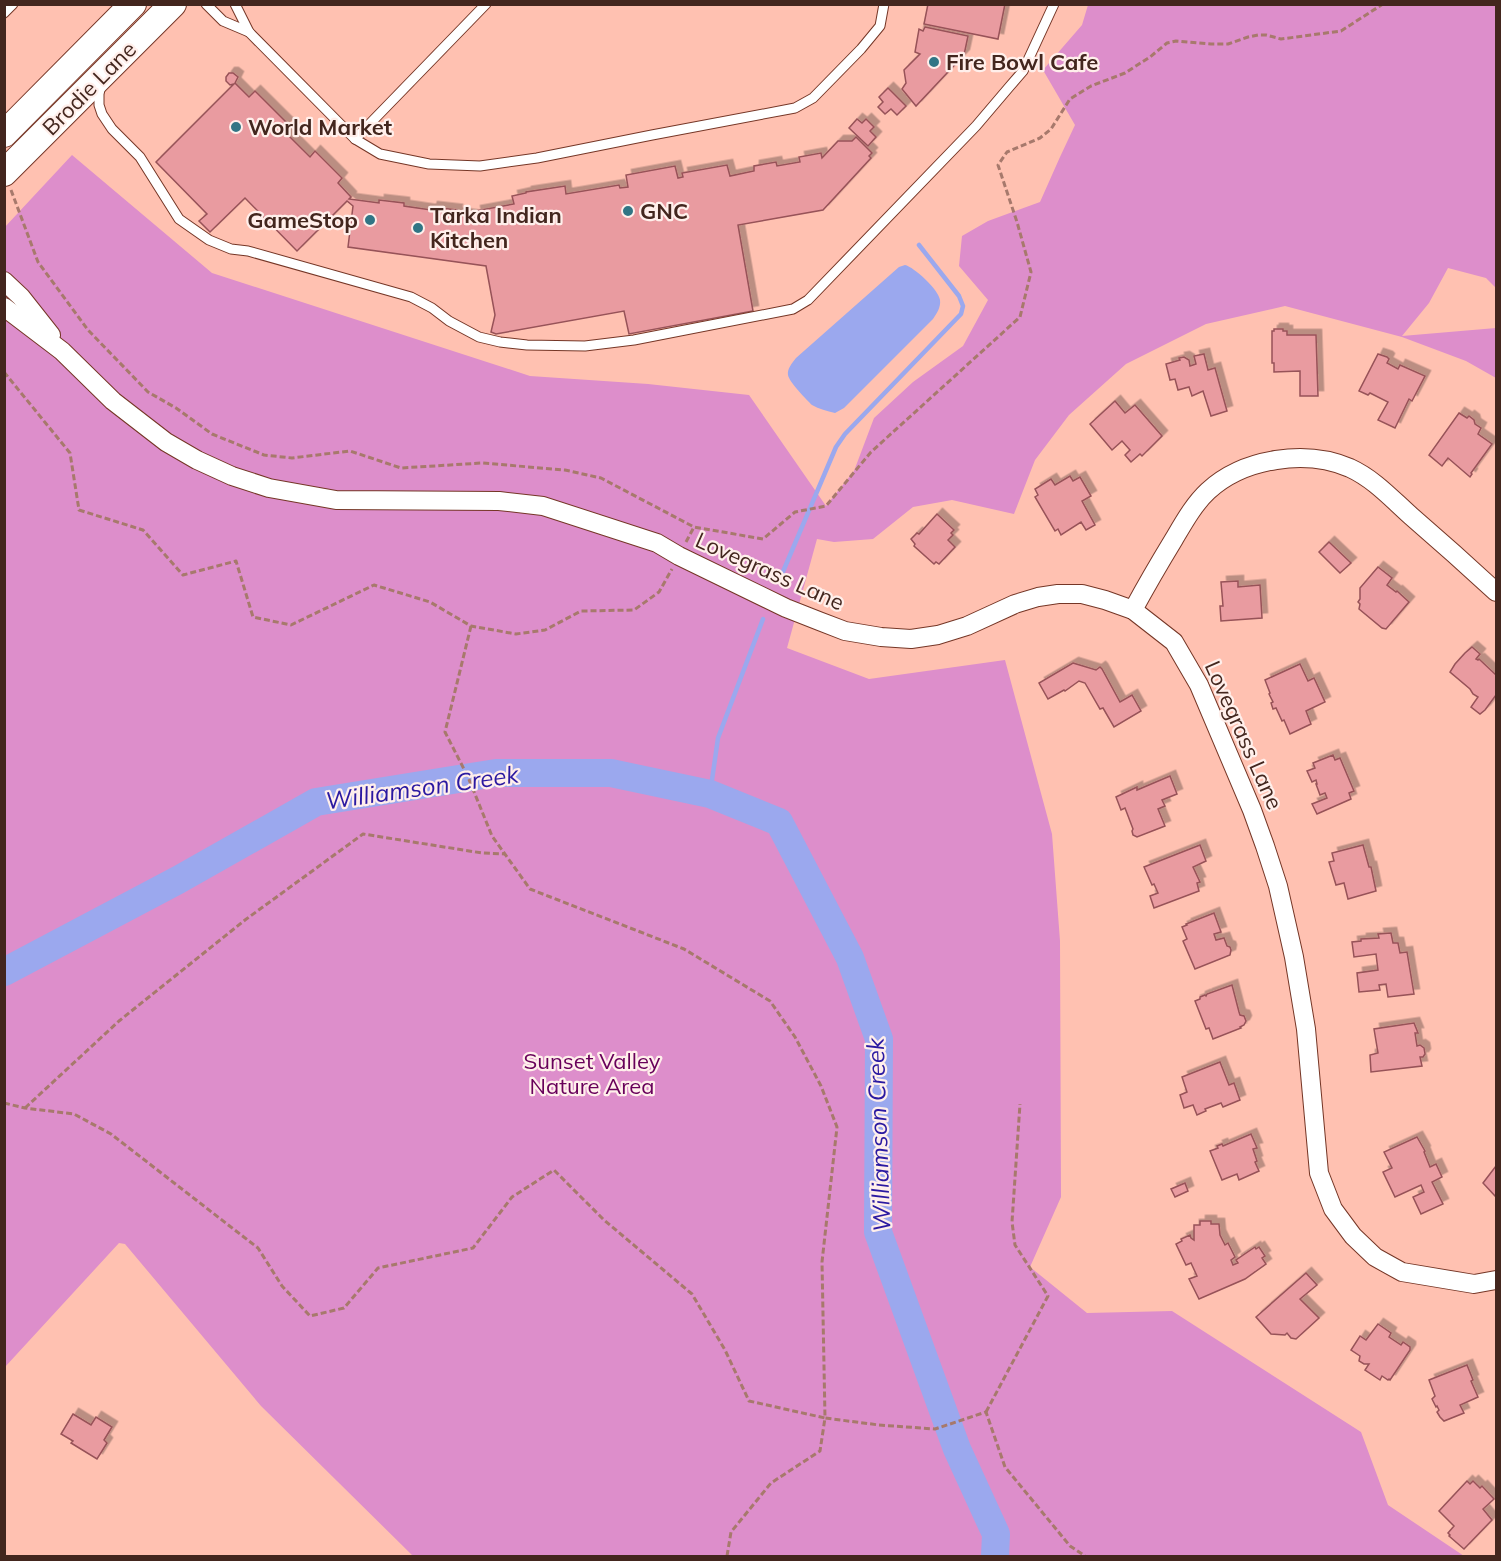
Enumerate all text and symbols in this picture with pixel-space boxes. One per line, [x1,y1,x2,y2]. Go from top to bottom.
street label: Brodie Lane [36,35,142,141]
place label: Fire Bowl Cafe [946,48,1098,76]
marker: Fire Bowl Cafe [927,55,941,69]
place label: World Market [248,113,392,141]
marker: World Market [229,120,243,134]
place label: GNC [640,197,688,225]
place label: Tarka Indian Kitchen [430,201,562,254]
marker: GNC [621,204,635,218]
place label: GameStop [247,206,358,234]
marker: GameStop [363,213,377,227]
marker: Tarka Indian Kitchen [411,221,425,235]
street label: Lovegrass Lane [691,526,849,616]
street label: Lovegrass Lane [1199,656,1289,814]
water label: Williamson Creek [324,759,521,815]
water label: Williamson Creek [860,1037,896,1233]
park label: Sunset Valley Nature Area [524,1047,661,1100]

